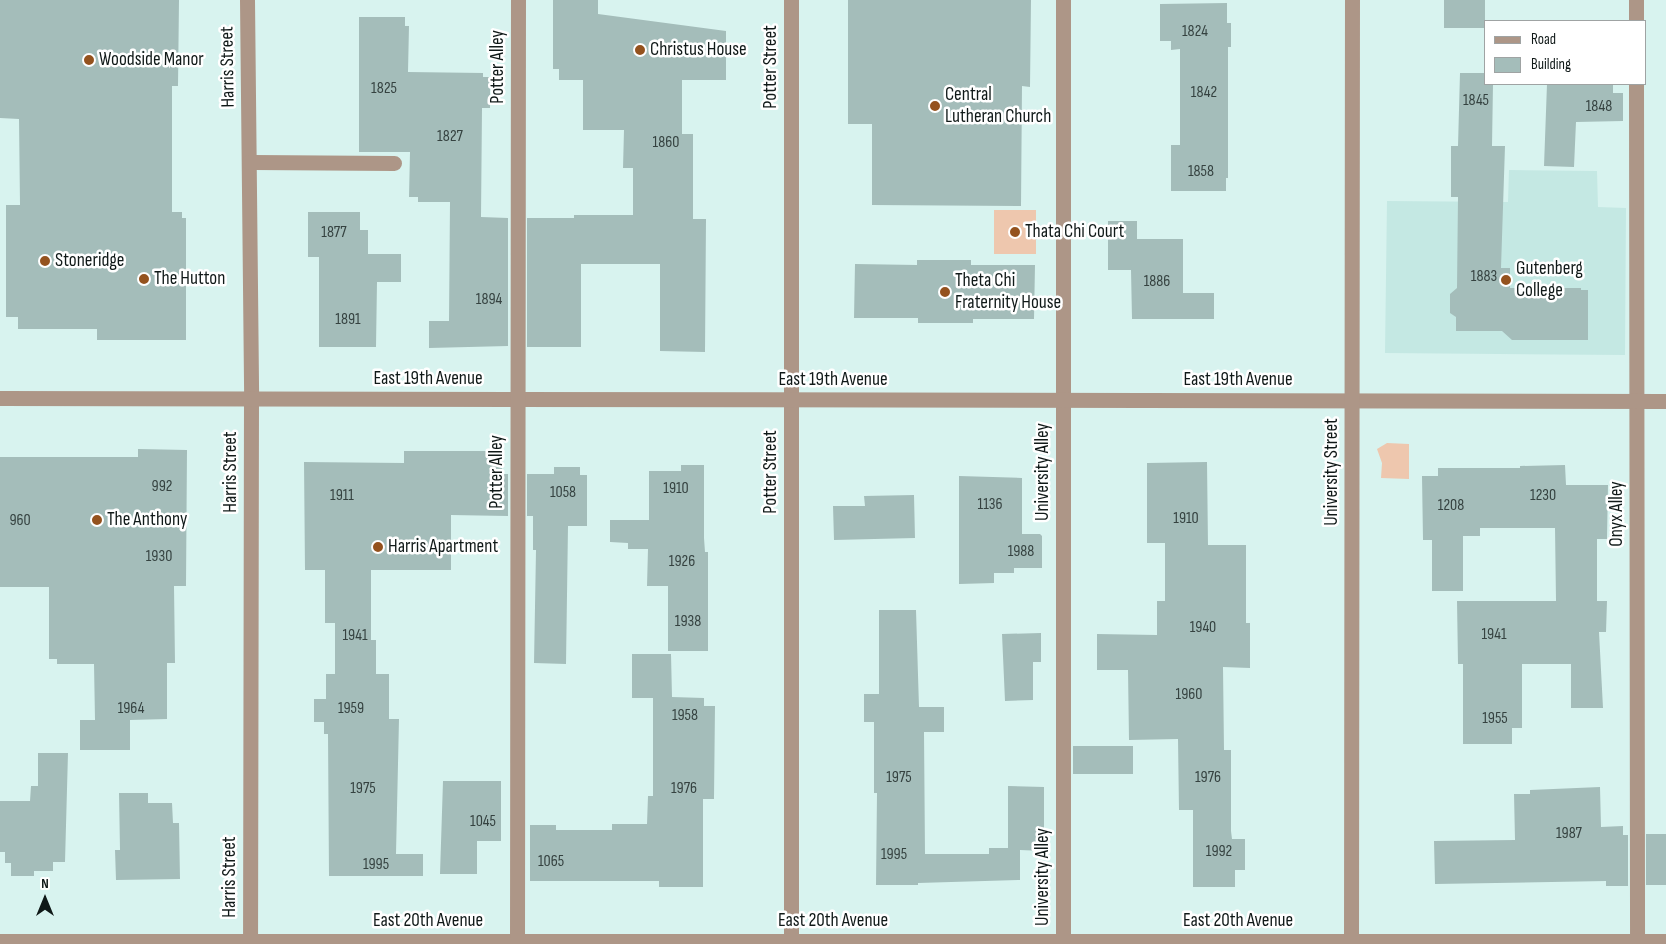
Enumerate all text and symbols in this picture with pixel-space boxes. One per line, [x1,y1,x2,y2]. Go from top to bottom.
legend [1484,20,1646,85]
house number: 1824 [1182,22,1208,42]
street label: Potter Street [760,25,782,109]
street label: Harris Street [216,26,240,108]
street label: Potter Alley [487,30,509,104]
text: Road [1531,30,1556,49]
place label: Christus House [650,39,747,61]
marker: Christus House [634,44,646,56]
place label: Woodside Manor [99,49,204,71]
marker: Woodside Manor [83,54,95,66]
text: Building [1531,55,1571,74]
house number: 1825 [371,79,397,99]
house number: 1842 [1191,83,1217,103]
place label: Central Lutheran Church [945,84,1051,128]
house number: 1845 [1463,91,1489,111]
house number: 1848 [1586,97,1612,117]
marker: Central Lutheran Church [929,100,941,112]
house number: 1827 [437,127,463,147]
house number: 1860 [653,133,679,153]
house number: 1858 [1188,162,1214,182]
place label: Thata Chi Court [1025,221,1124,243]
house number: 1877 [321,223,347,243]
marker: Thata Chi Court [1009,226,1021,238]
place label: Stoneridge [55,250,124,272]
marker: Stoneridge [39,255,51,267]
place label: Gutenberg College [1516,258,1583,302]
house number: 1883 [1471,267,1497,287]
place label: The Hutton [154,268,225,290]
place label: Theta Chi Fraternity House [955,270,1061,314]
house number: 1886 [1144,272,1170,292]
marker: The Hutton [138,273,150,285]
marker: Gutenberg College [1500,274,1512,286]
marker: Theta Chi Fraternity House [939,286,951,298]
house number: 1894 [476,290,502,310]
house number: 1891 [335,310,361,330]
street label: East 19th Avenue [373,368,483,390]
street label: East 19th Avenue [778,369,888,391]
street label: East 19th Avenue [1183,369,1293,391]
street label: University Street [1321,418,1343,526]
street label: University Alley [1032,423,1054,521]
street label: Potter Street [760,430,782,514]
street label: Harris Street [220,431,242,513]
street label: Potter Alley [486,435,508,509]
house number: 992 [152,477,172,497]
house number: 1910 [663,479,689,499]
street label: Onyx Alley [1606,481,1628,547]
house number: 1058 [550,483,576,503]
house number: 1911 [330,486,354,506]
house number: 1230 [1530,486,1556,506]
house number: 1136 [978,495,1002,515]
house number: 1208 [1438,496,1464,516]
place label: The Anthony [107,509,187,531]
house number: 1910 [1173,509,1199,529]
house number: 960 [9,511,31,531]
marker: The Anthony [91,514,103,526]
place label: Harris Apartment [388,536,498,558]
marker: Harris Apartment [372,541,384,553]
house number: 1988 [1008,542,1034,562]
house number: 1930 [146,547,172,567]
house number: 1926 [669,552,695,572]
house number: 1938 [675,612,701,632]
house number: 1940 [1190,618,1216,638]
house number: 1941 [1481,625,1507,645]
house number: 1941 [342,626,368,646]
house number: 1960 [1176,685,1202,705]
house number: 1964 [118,699,144,719]
house number: 1959 [338,699,364,719]
house number: 1958 [672,706,698,726]
house number: 1955 [1482,709,1508,729]
house number: 1975 [886,768,912,788]
house number: 1976 [1195,768,1221,788]
house number: 1975 [350,779,376,799]
house number: 1976 [671,779,697,799]
house number: 1045 [470,812,496,832]
house number: 1987 [1556,824,1582,844]
street label: University Alley [1032,828,1054,926]
street label: Harris Street [219,836,241,918]
house number: 1992 [1206,842,1232,862]
house number: 1995 [881,845,907,865]
house number: 1065 [538,852,564,872]
house number: 1995 [363,855,389,875]
north arrow [20,874,70,924]
text: N [41,875,49,892]
street label: East 20th Avenue [373,910,483,932]
street label: East 20th Avenue [778,910,888,932]
street label: East 20th Avenue [1183,910,1293,932]

